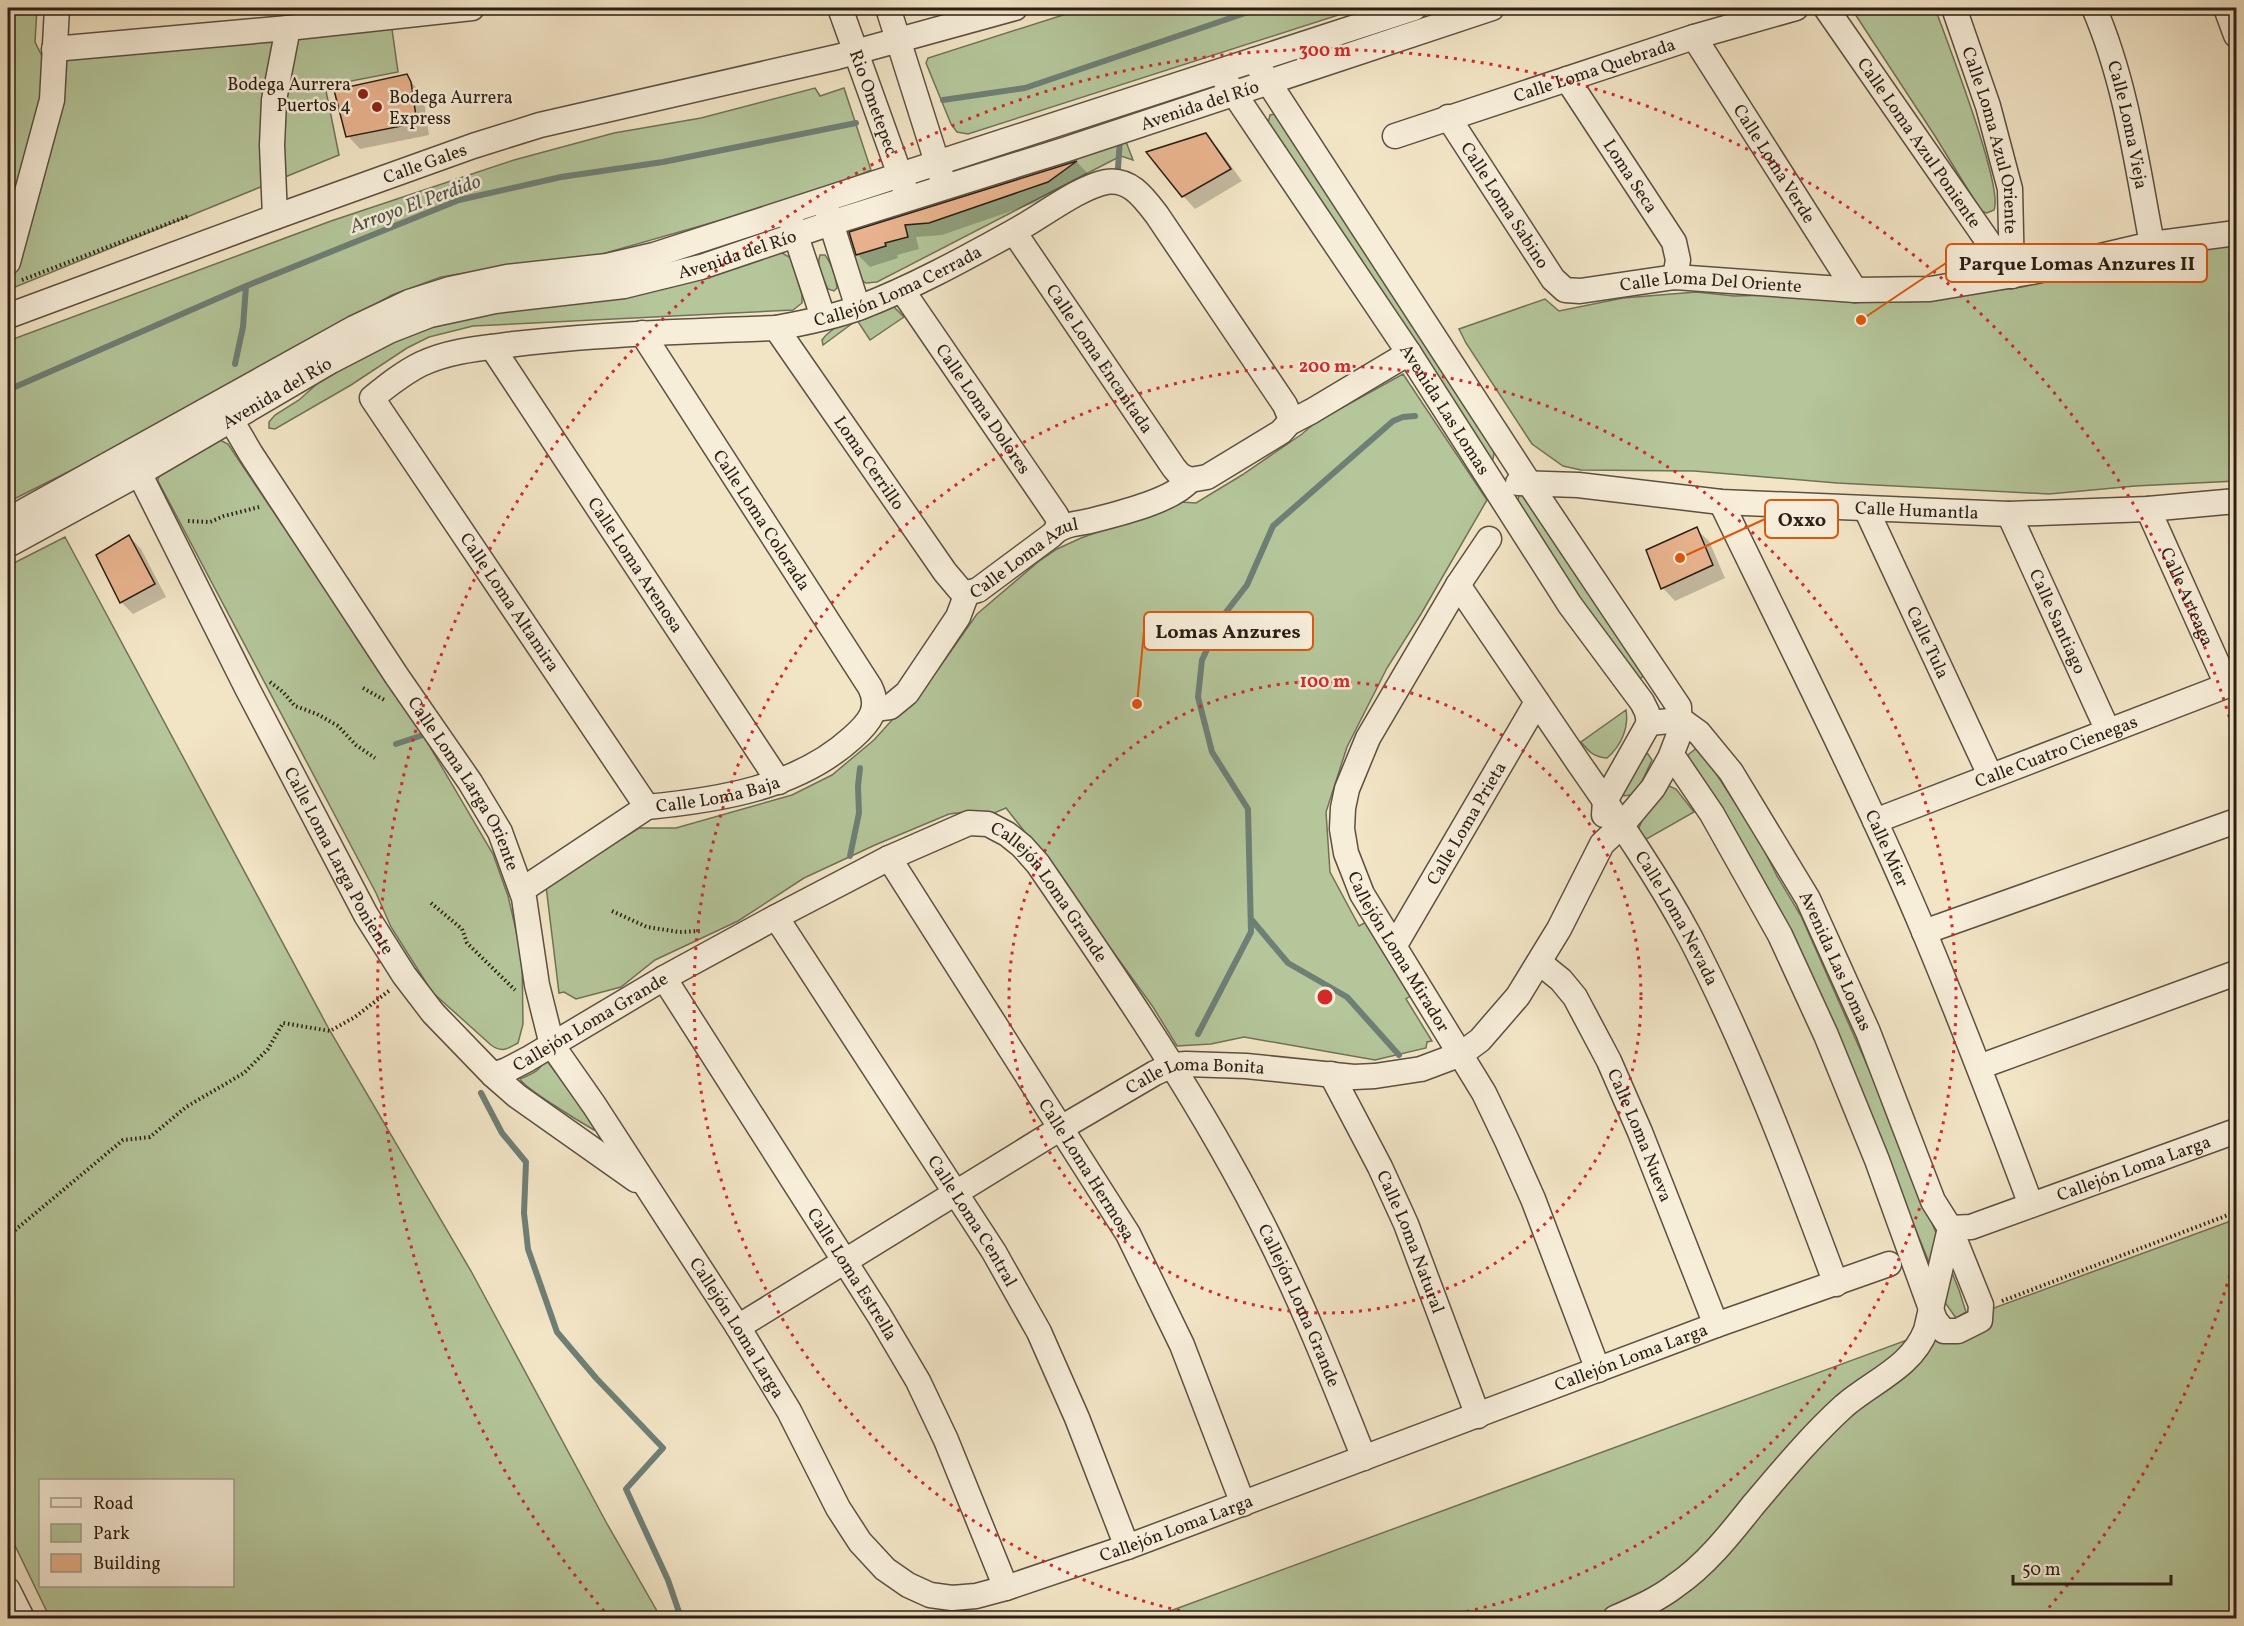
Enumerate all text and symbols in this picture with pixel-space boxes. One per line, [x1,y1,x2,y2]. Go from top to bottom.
street label: Calle Loma Quebrada [1511,33,1679,110]
text: 300 m [1299,39,1351,64]
street label: Calle Loma Azul Oriente [1954,44,2022,234]
street label: Rio Ometepec [842,47,903,159]
street label: Calle Loma Azul Poniente [1850,53,1986,234]
street label: Calle Loma Vieja [2100,58,2153,191]
place label: Bodega Aurrera Puertos 4 [227,73,351,119]
street label: Avenida del Río [1138,75,1263,138]
place label: Bodega Aurrera Express [389,86,513,132]
marker: Bodega Aurrera Puertos 4 [356,87,370,101]
marker: Bodega Aurrera Express [370,100,384,114]
street label: Calle Loma Verde [1726,100,1821,229]
street label: Loma Seca [1596,135,1663,219]
street label: Calle Gales [380,138,471,191]
street label: Calle Loma Sabino [1454,138,1554,274]
water label: Arroyo El Perdido [345,168,485,242]
street label: Avenida del Río [676,225,800,286]
street label: Callejón Loma Cerrada [812,240,987,334]
callout: Parque Lomas Anzures II [1946,244,2207,282]
text: Parque Lomas Anzures II [1959,251,2195,279]
street label: Calle Loma Del Oriente [1618,266,1802,300]
street label: Calle Loma Encantada [1039,280,1158,439]
street label: Calle Loma Dolores [929,339,1036,480]
street label: Avenida Las Lomas [1393,340,1495,480]
street label: Avenida del Río [218,352,337,436]
text: 200 m [1299,355,1351,380]
street label: Loma Cerrillo [827,412,910,516]
street label: Calle Loma Colorada [706,445,816,596]
street label: Calle Loma Arenosa [581,493,688,638]
street label: Calle Humantla [1854,497,1979,527]
callout: Oxxo [1765,500,1838,538]
text: Oxxo [1778,507,1826,535]
street label: Calle Loma Azul [967,512,1080,606]
street label: Calle Loma Altamira [453,528,565,677]
street label: Calle Arteaga [2153,544,2219,651]
street label: Calle Santiago [2022,565,2091,678]
street label: Calle Tula [1899,603,1954,683]
callout: Lomas Anzures [1144,612,1313,650]
text: Lomas Anzures [1155,619,1301,647]
text: 100 m [1300,670,1350,695]
street label: Calle Loma Larga Oriente [401,692,524,875]
street label: Calle Cuatro Cienegas [1972,710,2141,795]
street label: Calle Loma Prieta [1422,758,1513,890]
street label: Calle Loma Larga Poniente [277,763,399,960]
street label: Calle Loma Baja [655,771,784,820]
street label: Calle Mier [1858,806,1914,892]
street label: Callejón Loma Grande [986,816,1113,968]
street label: Calle Loma Nevada [1628,847,1723,990]
street label: Callejón Loma Mirador [1340,868,1455,1038]
street label: Avenida Las Lomas [1792,887,1877,1035]
street label: Callejón Loma Grande [509,967,673,1079]
centre of rings [1315,987,1335,1007]
street label: Calle Loma Bonita [1122,1053,1266,1101]
street label: Calle Loma Nueva [1600,1065,1677,1206]
street label: Calle Loma Hermosa [1031,1094,1140,1245]
street label: Callejón Loma Larga [2054,1130,2215,1209]
street label: Calle Loma Central [920,1151,1022,1292]
street label: Calle Loma Natural [1369,1167,1449,1317]
street label: Calle Loma Estrella [800,1204,902,1346]
street label: Callejón Loma Grande [1251,1220,1345,1391]
street label: Callejón Loma Larga [682,1253,790,1404]
street label: Callejón Loma Larga [1551,1318,1712,1399]
legend [39,1479,234,1587]
street label: Callejón Loma Larga [1097,1490,1257,1569]
text: Road [93,1492,134,1517]
text: Park [93,1522,130,1547]
scale bar [2013,1548,2170,1586]
text: Building [93,1552,161,1577]
text: 50 m [2022,1558,2061,1583]

